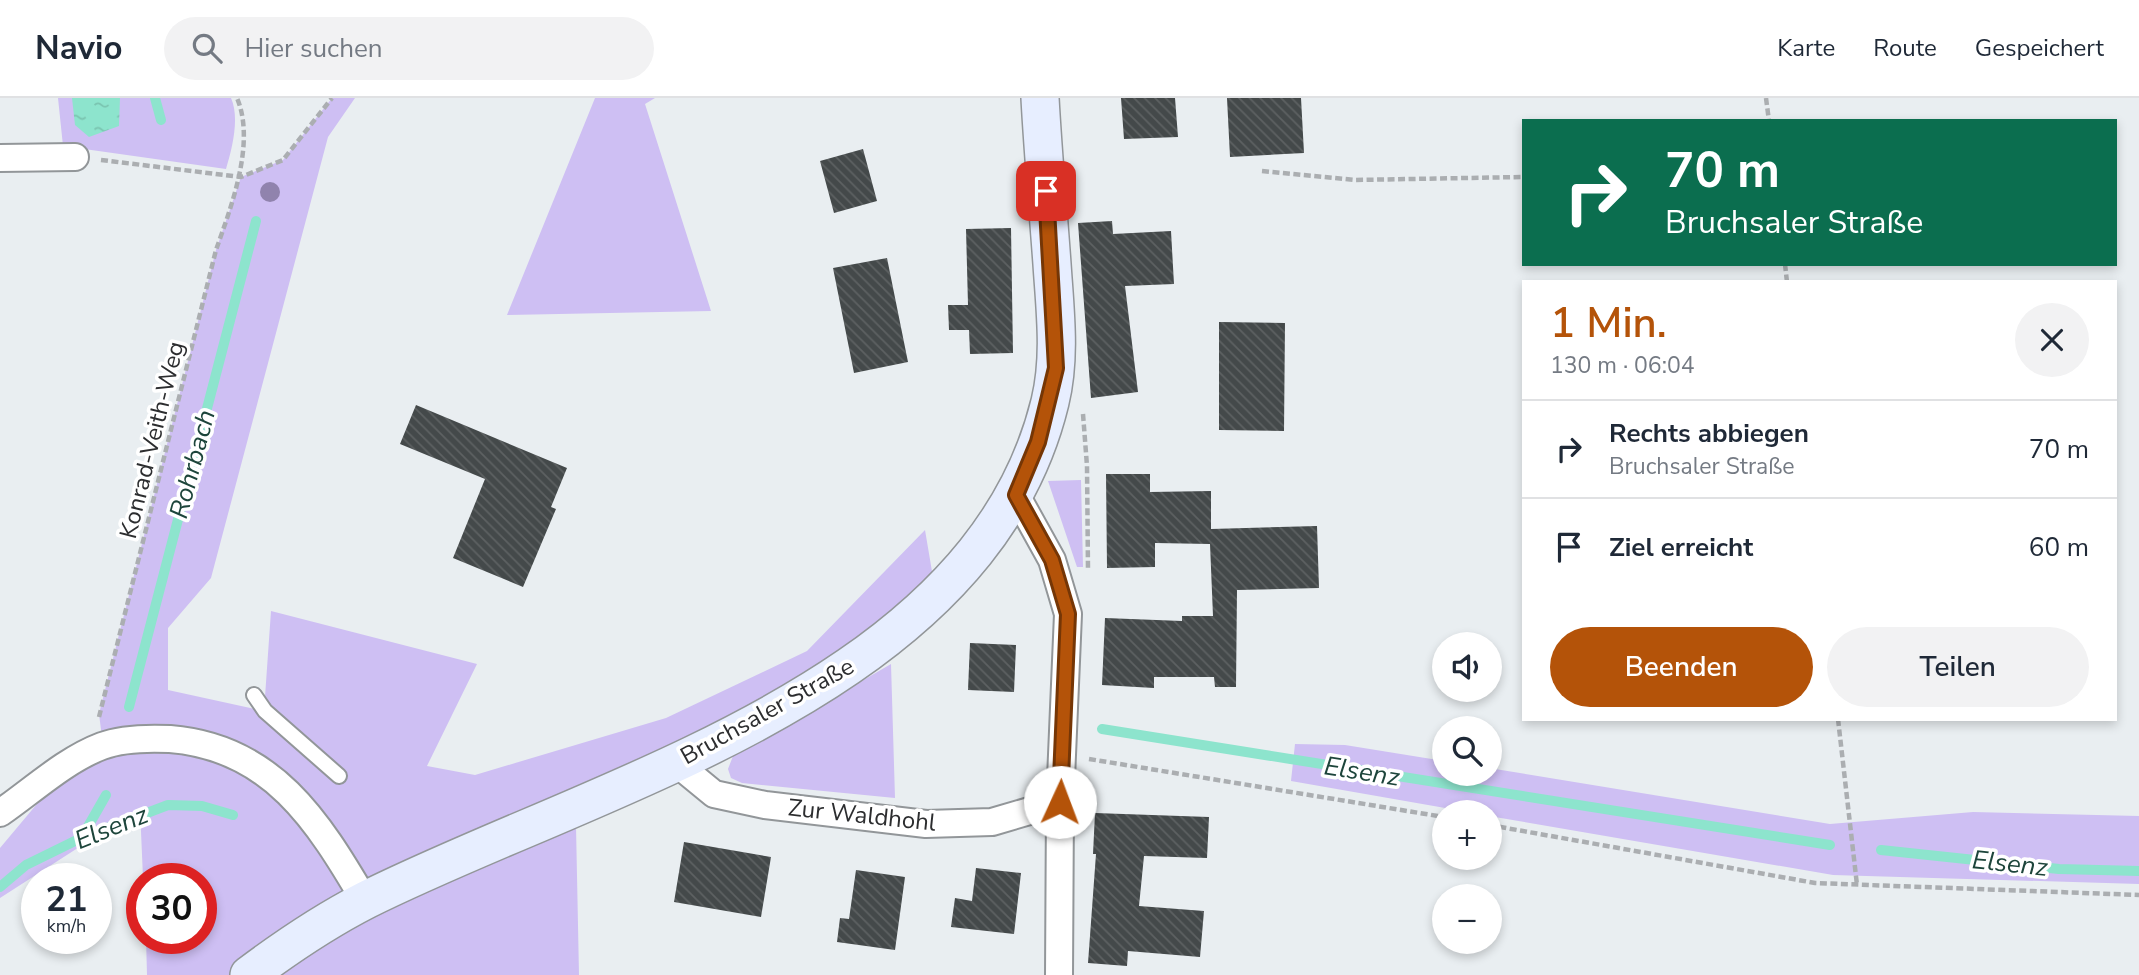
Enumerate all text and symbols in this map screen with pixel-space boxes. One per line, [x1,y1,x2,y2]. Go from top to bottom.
search box [164,17,654,80]
text: Navio [35,26,122,71]
icon: search [188,29,226,67]
text: Hier suchen [244,31,383,66]
text: Karte [1777,32,1835,64]
text: Route [1873,32,1937,64]
text: Gespeichert [1975,32,2104,64]
text: 70 m [1665,137,1780,204]
icon: right [1550,147,1641,238]
pin [1016,161,1076,221]
icon: arrive [1027,172,1065,210]
text: Bruchsaler Straße [1665,201,1923,244]
text: 1 Min. [1550,295,1667,352]
button: close [2015,303,2089,377]
street label: Konrad-Veith-Weg [112,338,192,542]
text: 130 m · 06:04 [1550,350,1695,381]
water label: Rohrbach [161,406,224,522]
text: Rechts abbiegen [1609,416,1809,451]
icon: right [1550,430,1588,468]
text: 70 m [2029,432,2089,467]
text: Bruchsaler Straße [1609,451,1795,482]
icon: arrive [1550,528,1588,566]
text: Ziel erreicht [1609,530,1753,565]
text: 60 m [2029,530,2089,565]
button: Beenden [1550,627,1813,707]
button: Teilen [1827,627,2089,707]
map controls [1432,632,1502,954]
button: sound [1432,632,1502,702]
street label: Bruchsaler Straße [675,650,859,772]
button: search [1432,716,1502,786]
water label: Elsenz [1322,748,1402,795]
position arrow [1023,765,1097,839]
street label: Zur Waldhohl [786,791,938,839]
water label: Elsenz [69,797,153,858]
button: + [1432,800,1502,870]
water label: Elsenz [1970,842,2050,885]
speed limit sign: 30 [126,863,217,954]
text: 21 [45,876,88,923]
button: − [1432,884,1502,954]
text: km/h [47,914,86,938]

